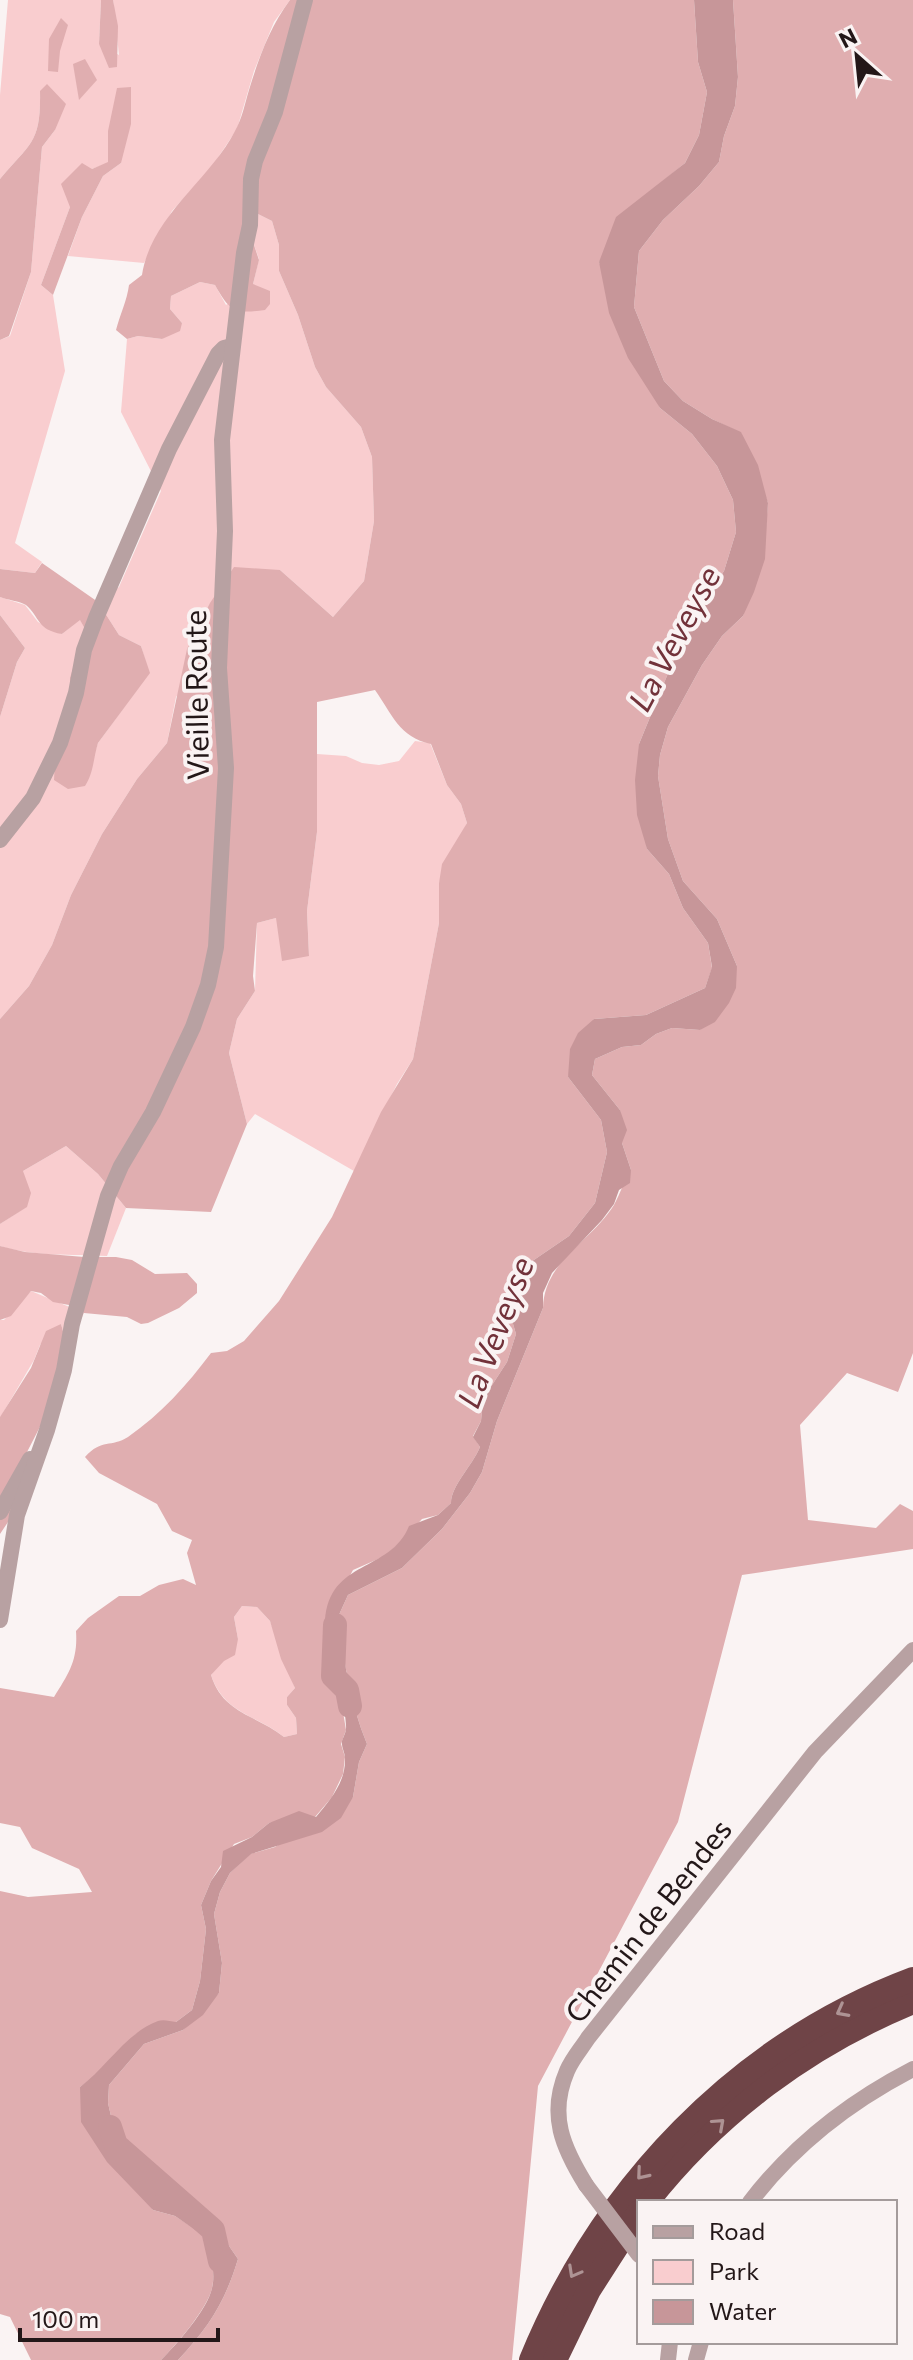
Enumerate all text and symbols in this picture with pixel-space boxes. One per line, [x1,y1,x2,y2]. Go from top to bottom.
north arrow [817,16,897,96]
text: N [834,22,861,54]
water label: La Veveyse [618,559,728,717]
street label: Vieille Route [175,610,215,780]
water label: La Veveyse [447,1251,541,1413]
street label: Chemin de Bendes [556,1811,738,2029]
one-way arrow [836,2001,850,2016]
one-way arrow [709,2120,724,2134]
one-way arrow [637,2164,652,2179]
legend [637,2200,897,2344]
text: Road [709,2216,765,2245]
text: Park [709,2256,759,2285]
one-way arrow [568,2264,584,2278]
scale bar [20,2292,218,2342]
text: Water [709,2296,777,2325]
text: 100 m [32,2304,99,2333]

